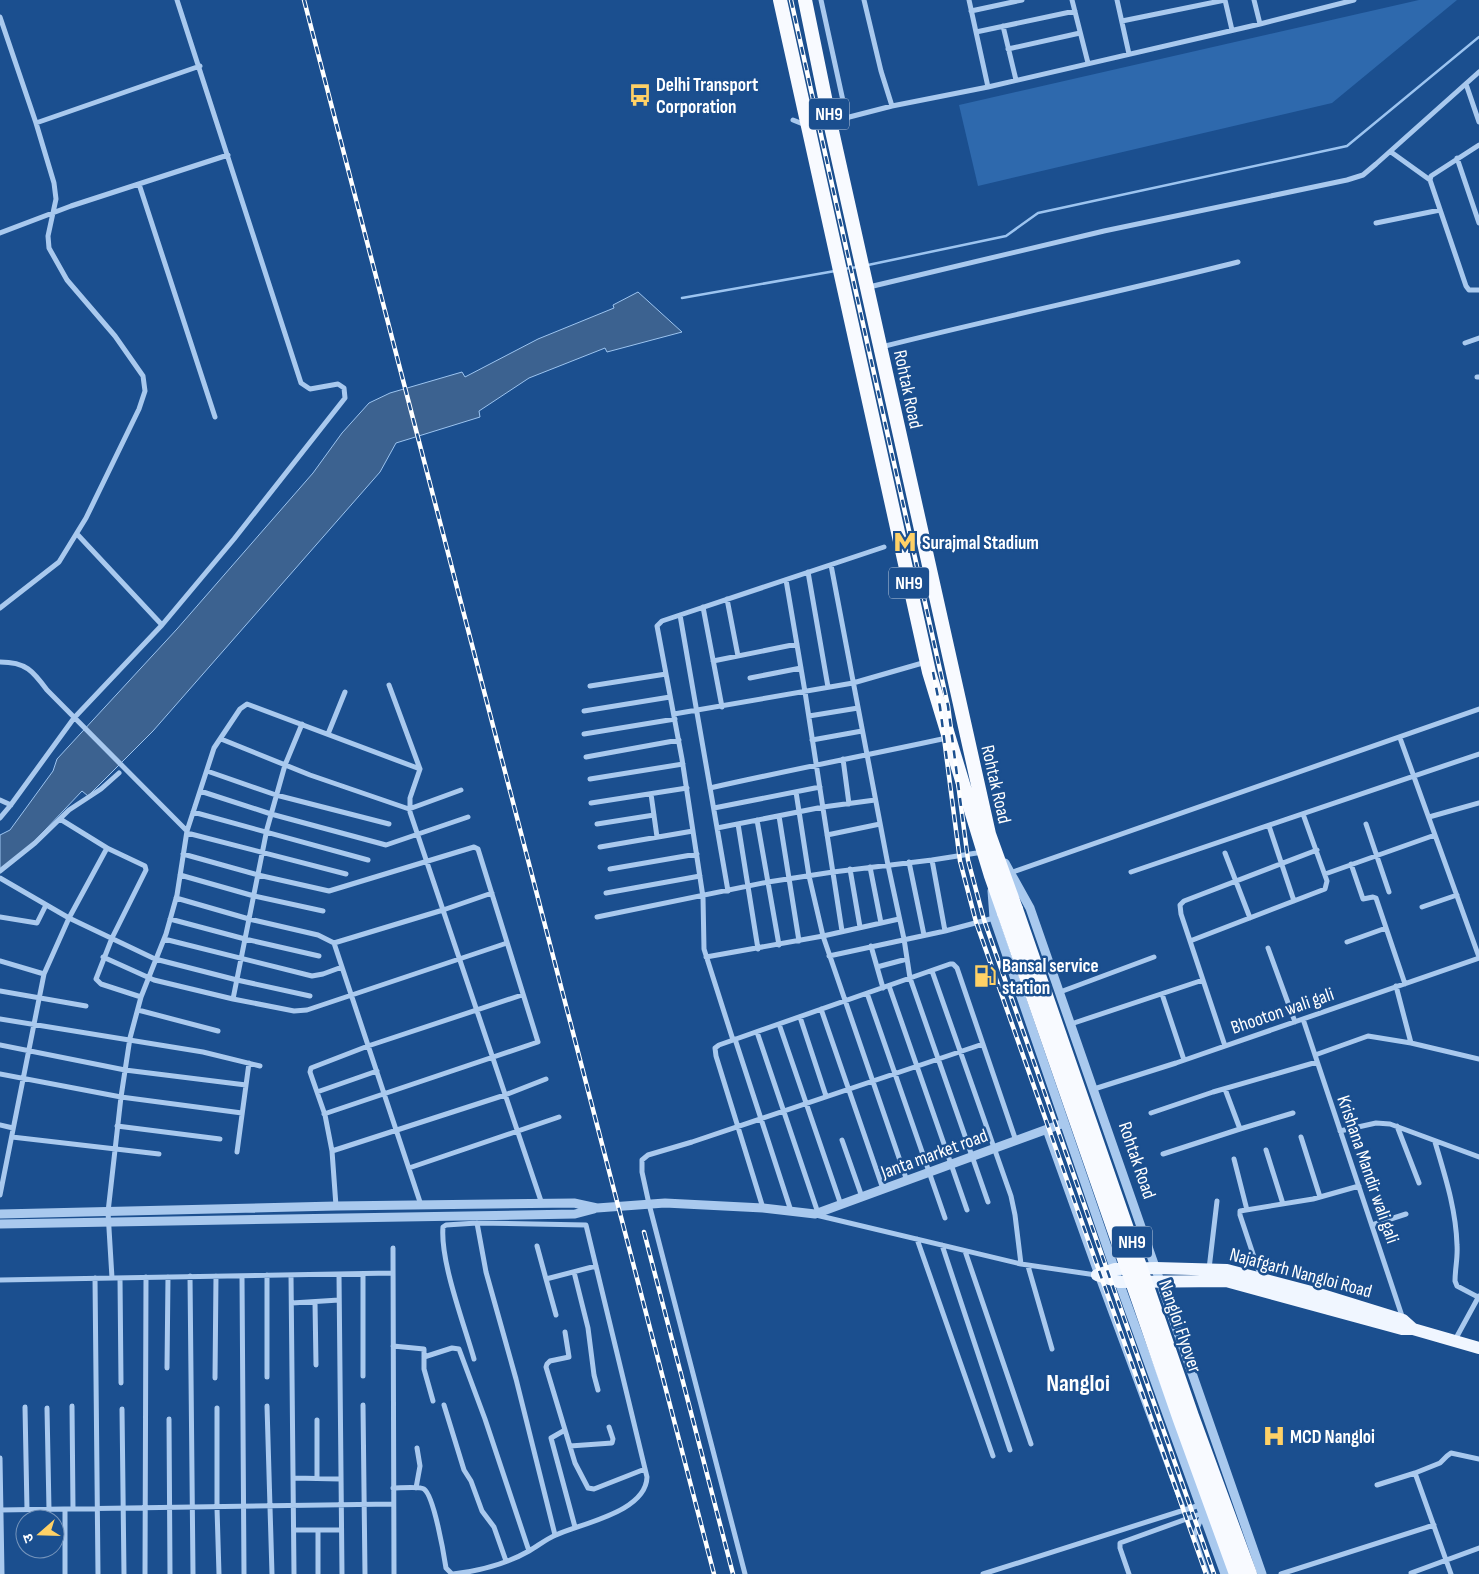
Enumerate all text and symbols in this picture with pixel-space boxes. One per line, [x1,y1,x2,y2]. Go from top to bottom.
place label: Delhi Transport Corporation [656,74,758,119]
bus stop icon: Delhi Transport Corporation [627,82,653,108]
road number: NH9 [809,98,849,130]
street label: Rohtak Road [888,348,927,431]
metro station icon: Surajmal Stadium [892,529,918,555]
place label: Surajmal Stadium [922,532,1039,555]
road number: NH9 [889,568,929,598]
street label: Rohtak Road [975,743,1016,826]
place label: Bansal service station [1002,955,1099,1000]
fuel station icon: Bansal service station [972,963,998,989]
street label: Bhooton wali gali [1228,983,1337,1040]
street label: Krishana Mandir wali gali [1331,1092,1404,1247]
street label: Rohtak Road [1113,1119,1160,1202]
street label: Janta market road [877,1124,991,1185]
road number: NH9 [1112,1226,1152,1258]
street label: Najafgarh Nangloi Road [1227,1243,1374,1304]
street label: Nangloi Flyover [1153,1277,1206,1376]
district label: Nangloi [1046,1369,1110,1398]
hospital icon: MCD Nangloi [1261,1423,1287,1449]
place label: MCD Nangloi [1290,1426,1375,1449]
north arrow [15,1509,65,1559]
text: उ [19,1531,38,1545]

